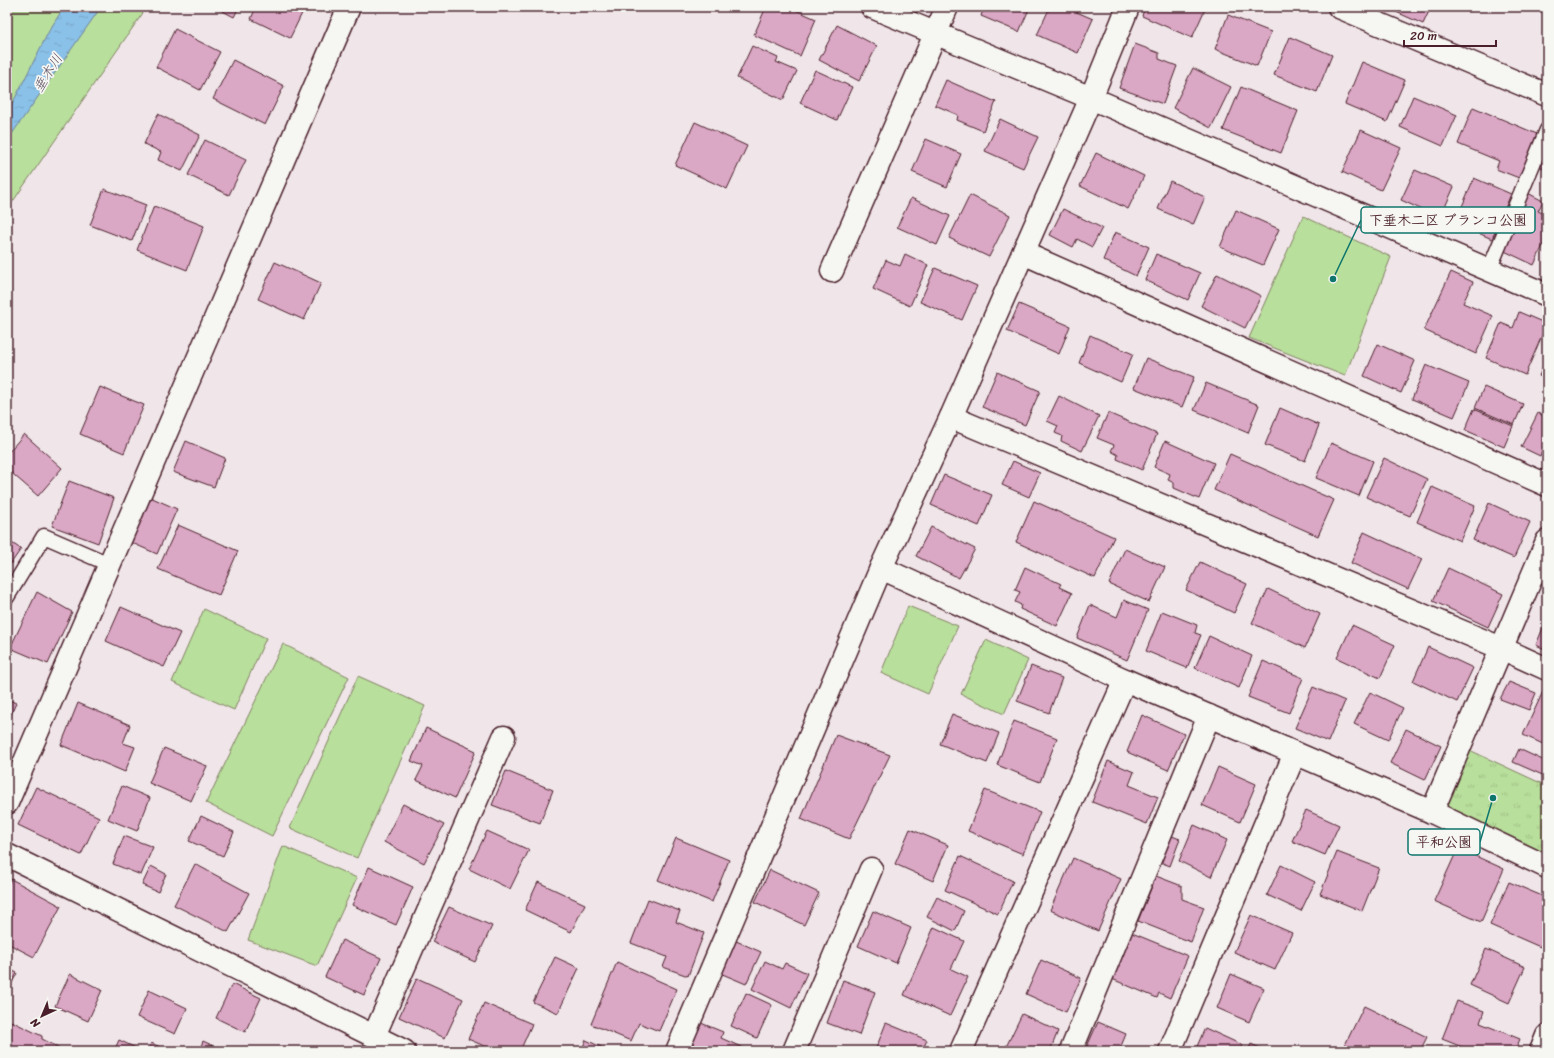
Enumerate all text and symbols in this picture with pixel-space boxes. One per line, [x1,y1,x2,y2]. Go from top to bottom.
scale bar [1404,22,1496,48]
text: 20 m [1410,25,1437,47]
water label: 垂木川 [26,49,70,97]
callout: 下垂木二区 ブランコ公園 [1361,207,1535,233]
text: 下垂木二区 ブランコ公園 [1369,208,1527,233]
callout: 平和公園 [1408,829,1480,855]
text: 平和公園 [1416,830,1472,855]
north arrow [22,996,62,1036]
text: N [26,1013,45,1033]

